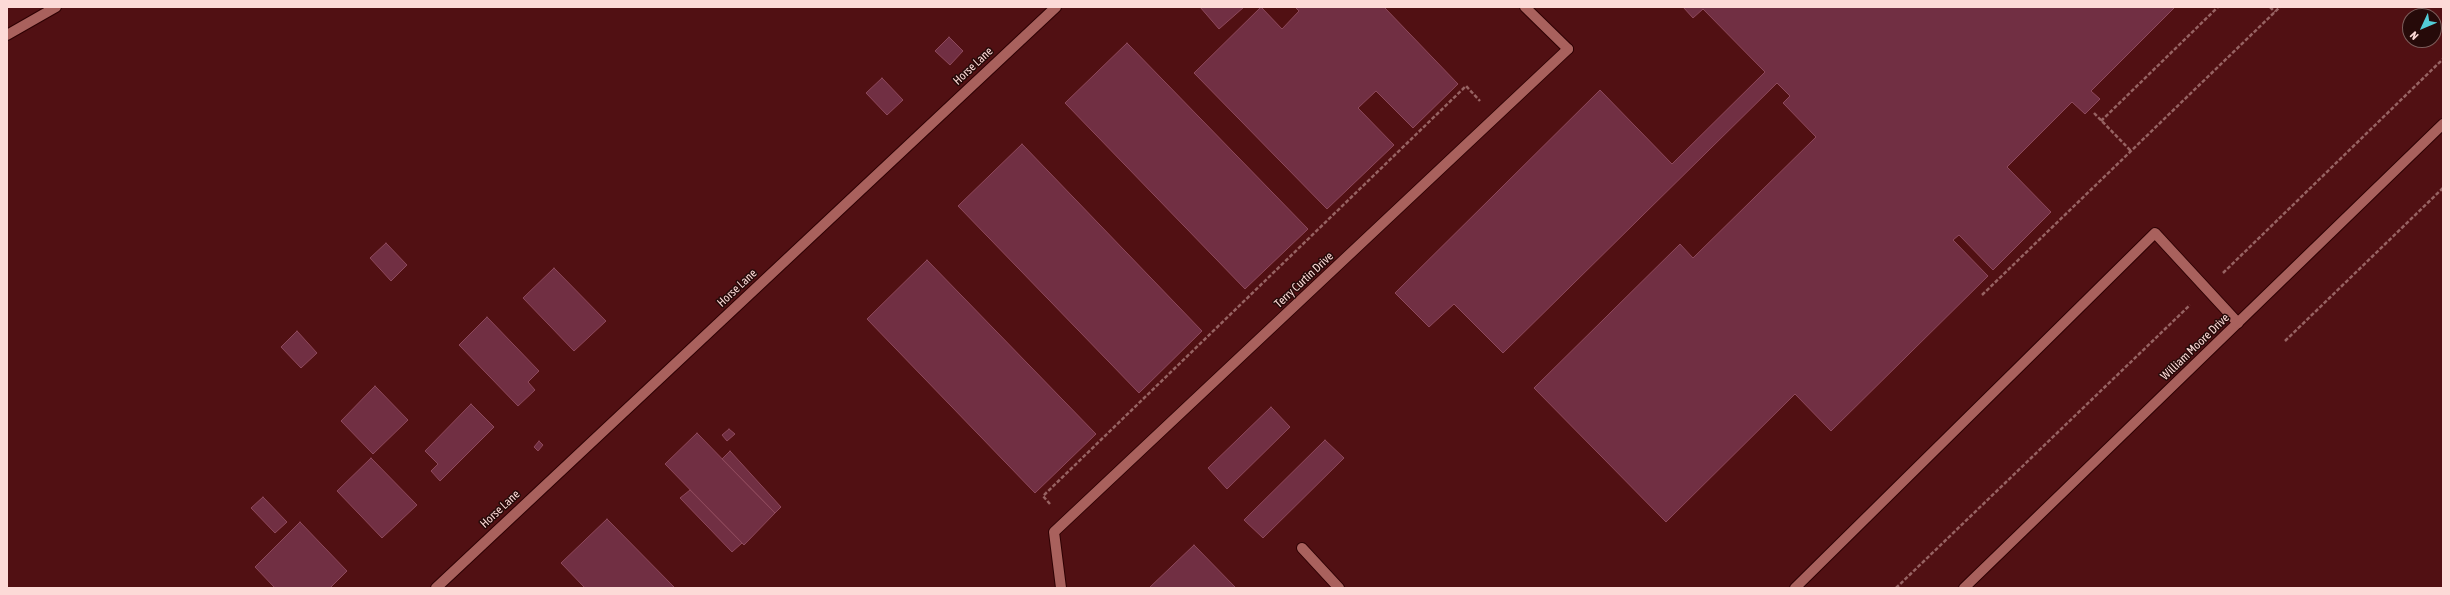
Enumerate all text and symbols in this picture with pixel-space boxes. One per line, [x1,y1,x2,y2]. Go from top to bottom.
north arrow [2402,8,2442,48]
text: N [2408,29,2421,42]
street label: Horse Lane [950,44,996,88]
street label: Terry Curtin Drive [1272,249,1336,311]
street label: Horse Lane [714,266,760,310]
street label: William Moore Drive [2158,311,2232,383]
street label: Horse Lane [477,487,523,531]

